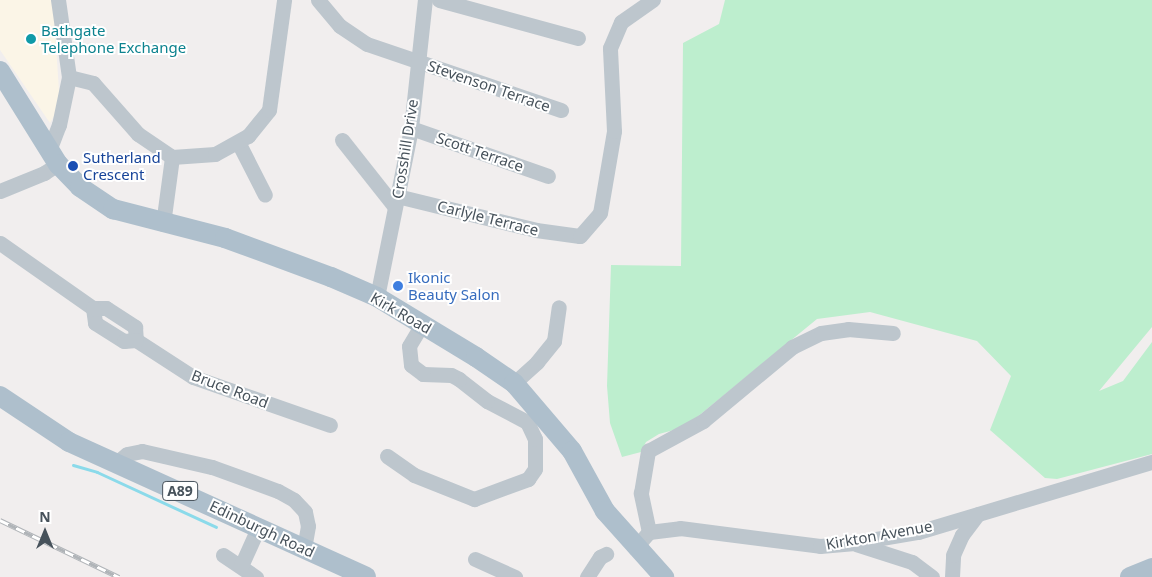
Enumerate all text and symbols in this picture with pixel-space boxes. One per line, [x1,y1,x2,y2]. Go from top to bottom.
place label: Bathgate Telephone Exchange [41,21,186,56]
marker: Bathgate Telephone Exchange [25,33,37,45]
street label: Stevenson Terrace [425,57,553,115]
street label: Crosshill Drive [388,98,422,200]
street label: Scott Terrace [434,129,526,175]
place label: Sutherland Crescent [83,148,161,183]
marker: Sutherland Crescent [67,160,79,172]
street label: Carlyle Terrace [435,197,541,239]
place label: Ikonic Beauty Salon [408,268,500,303]
marker: Ikonic Beauty Salon [392,280,404,292]
street label: Kirk Road [367,288,435,338]
street label: Bruce Road [189,366,271,412]
road number: A89 [161,480,199,502]
street label: Edinburgh Road [207,497,317,561]
north arrow [20,507,70,557]
text: N [39,507,51,526]
street label: Kirkton Avenue [824,517,934,553]

